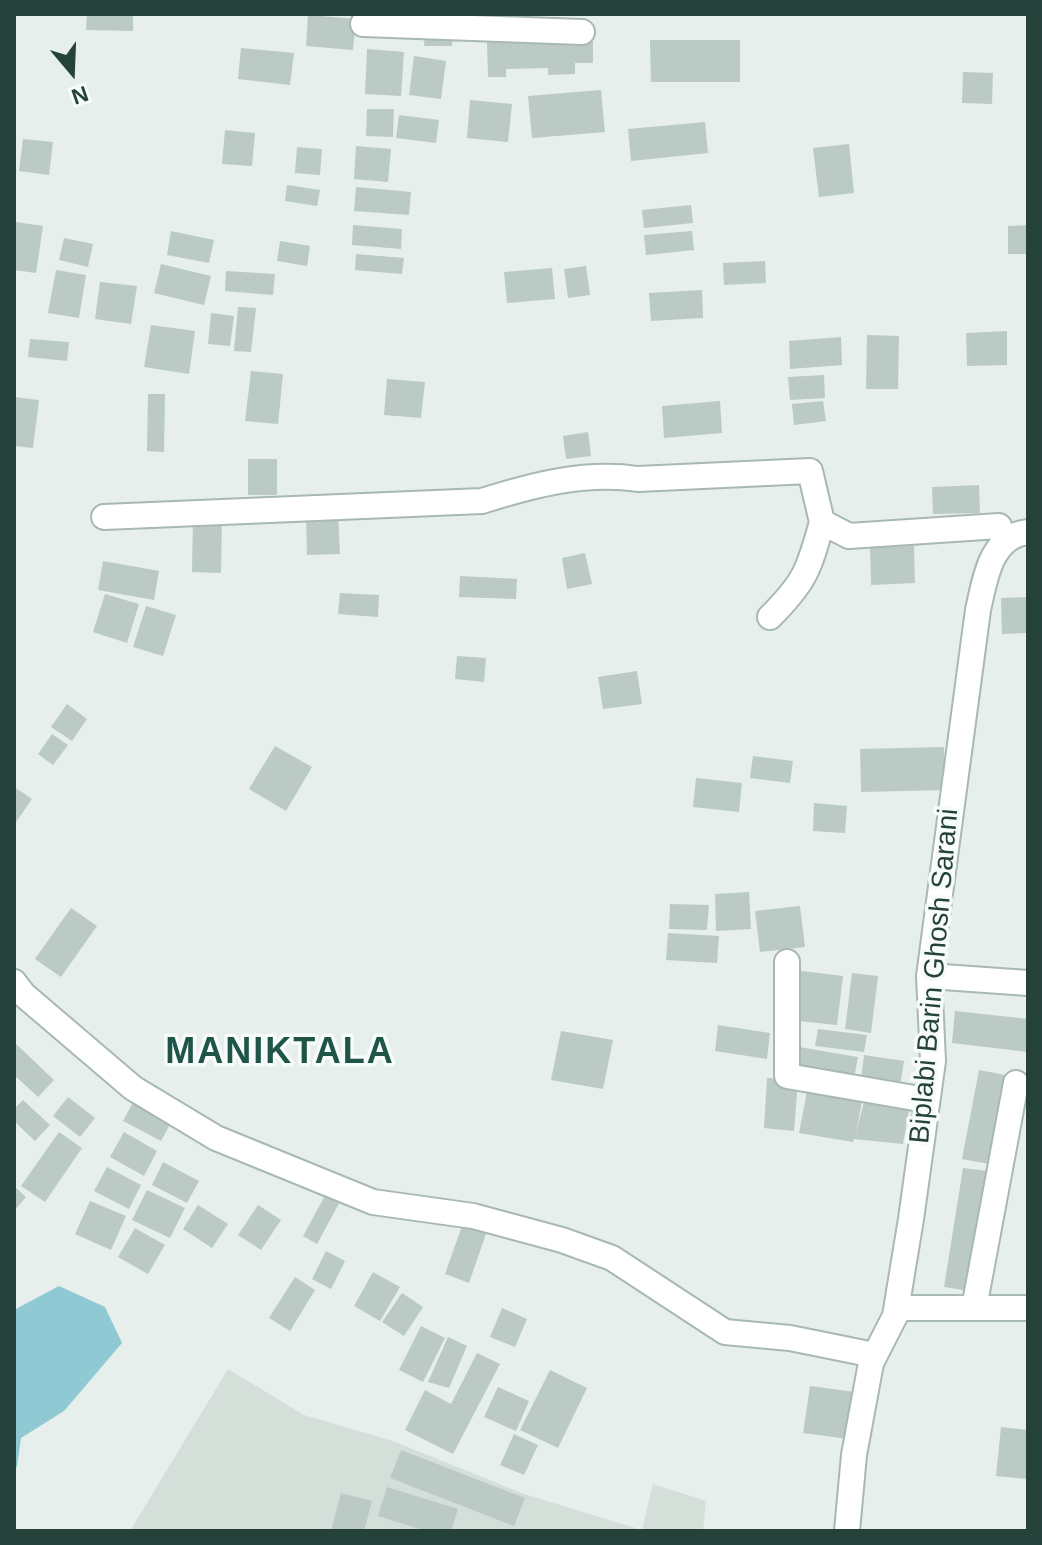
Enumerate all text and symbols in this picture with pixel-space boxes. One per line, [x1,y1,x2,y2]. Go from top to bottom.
north arrow [32,32,112,112]
text: N [68,81,92,110]
street label: Biplabi Barin Ghosh Sarani [904,807,966,1145]
district label: MANIKTALA [165,1031,395,1075]

